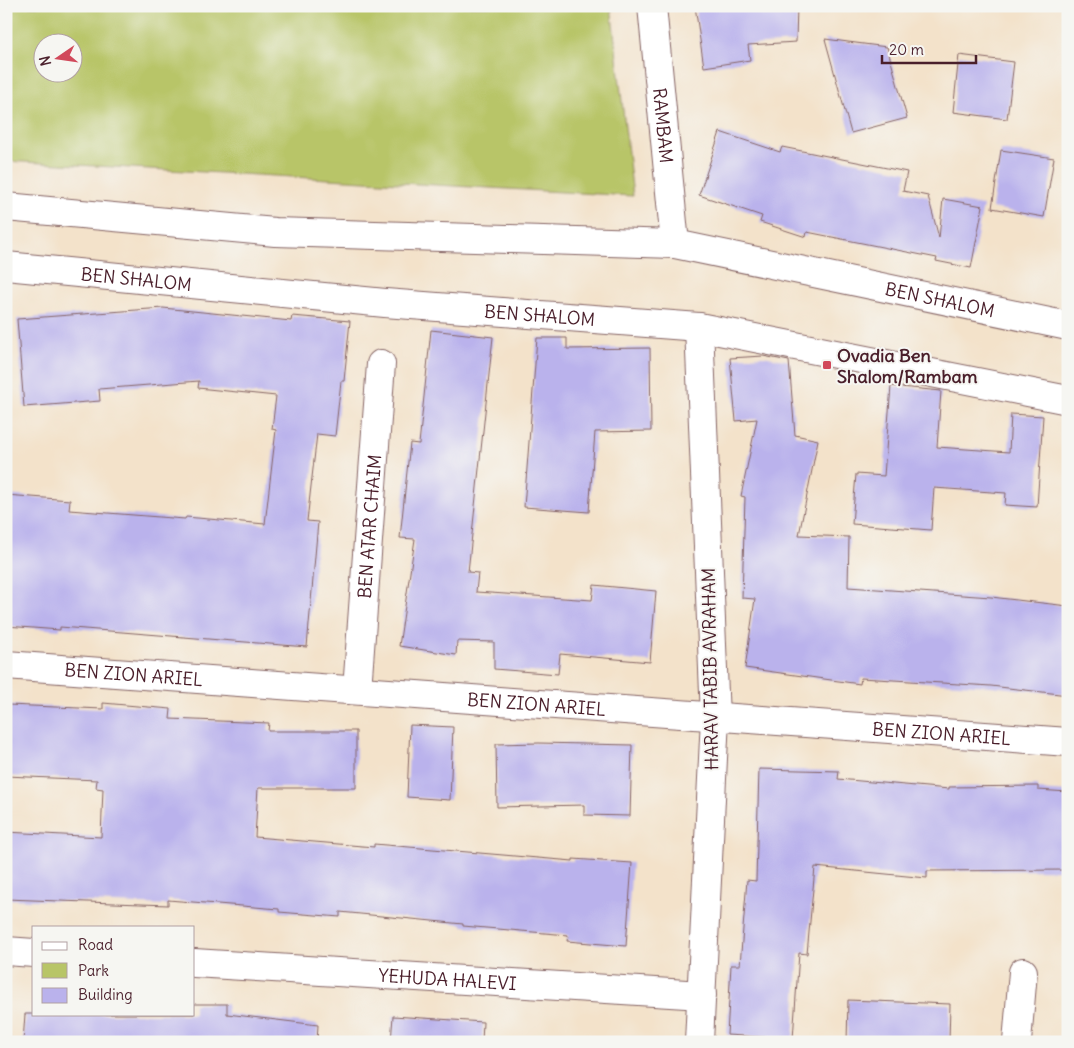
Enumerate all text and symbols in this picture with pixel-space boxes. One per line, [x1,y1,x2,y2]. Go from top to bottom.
north arrow [32,32,82,82]
scale bar [882,32,975,64]
text: 20 m [889,40,924,59]
text: N [35,54,55,68]
street label: RAMBAM [648,87,679,164]
street label: BEN SHALOM [80,262,193,296]
street label: BEN SHALOM [883,277,997,322]
street label: BEN SHALOM [483,299,596,331]
place label: Ovadia Ben Shalom/Rambam [837,344,978,388]
marker: Ovadia Ben Shalom/Rambam [821,359,833,371]
street label: BEN ATAR CHAIM [352,454,386,599]
street label: HARAV TABIB AVRAHAM [697,568,723,770]
street label: BEN ZION ARIEL [64,658,204,691]
street label: BEN ZION ARIEL [466,687,607,720]
street label: BEN ZION ARIEL [871,717,1012,750]
legend [32,926,195,1016]
text: Road [78,935,113,954]
text: Park [78,961,109,980]
street label: YEHUDA HALEVI [378,963,517,995]
text: Building [78,985,133,1004]

